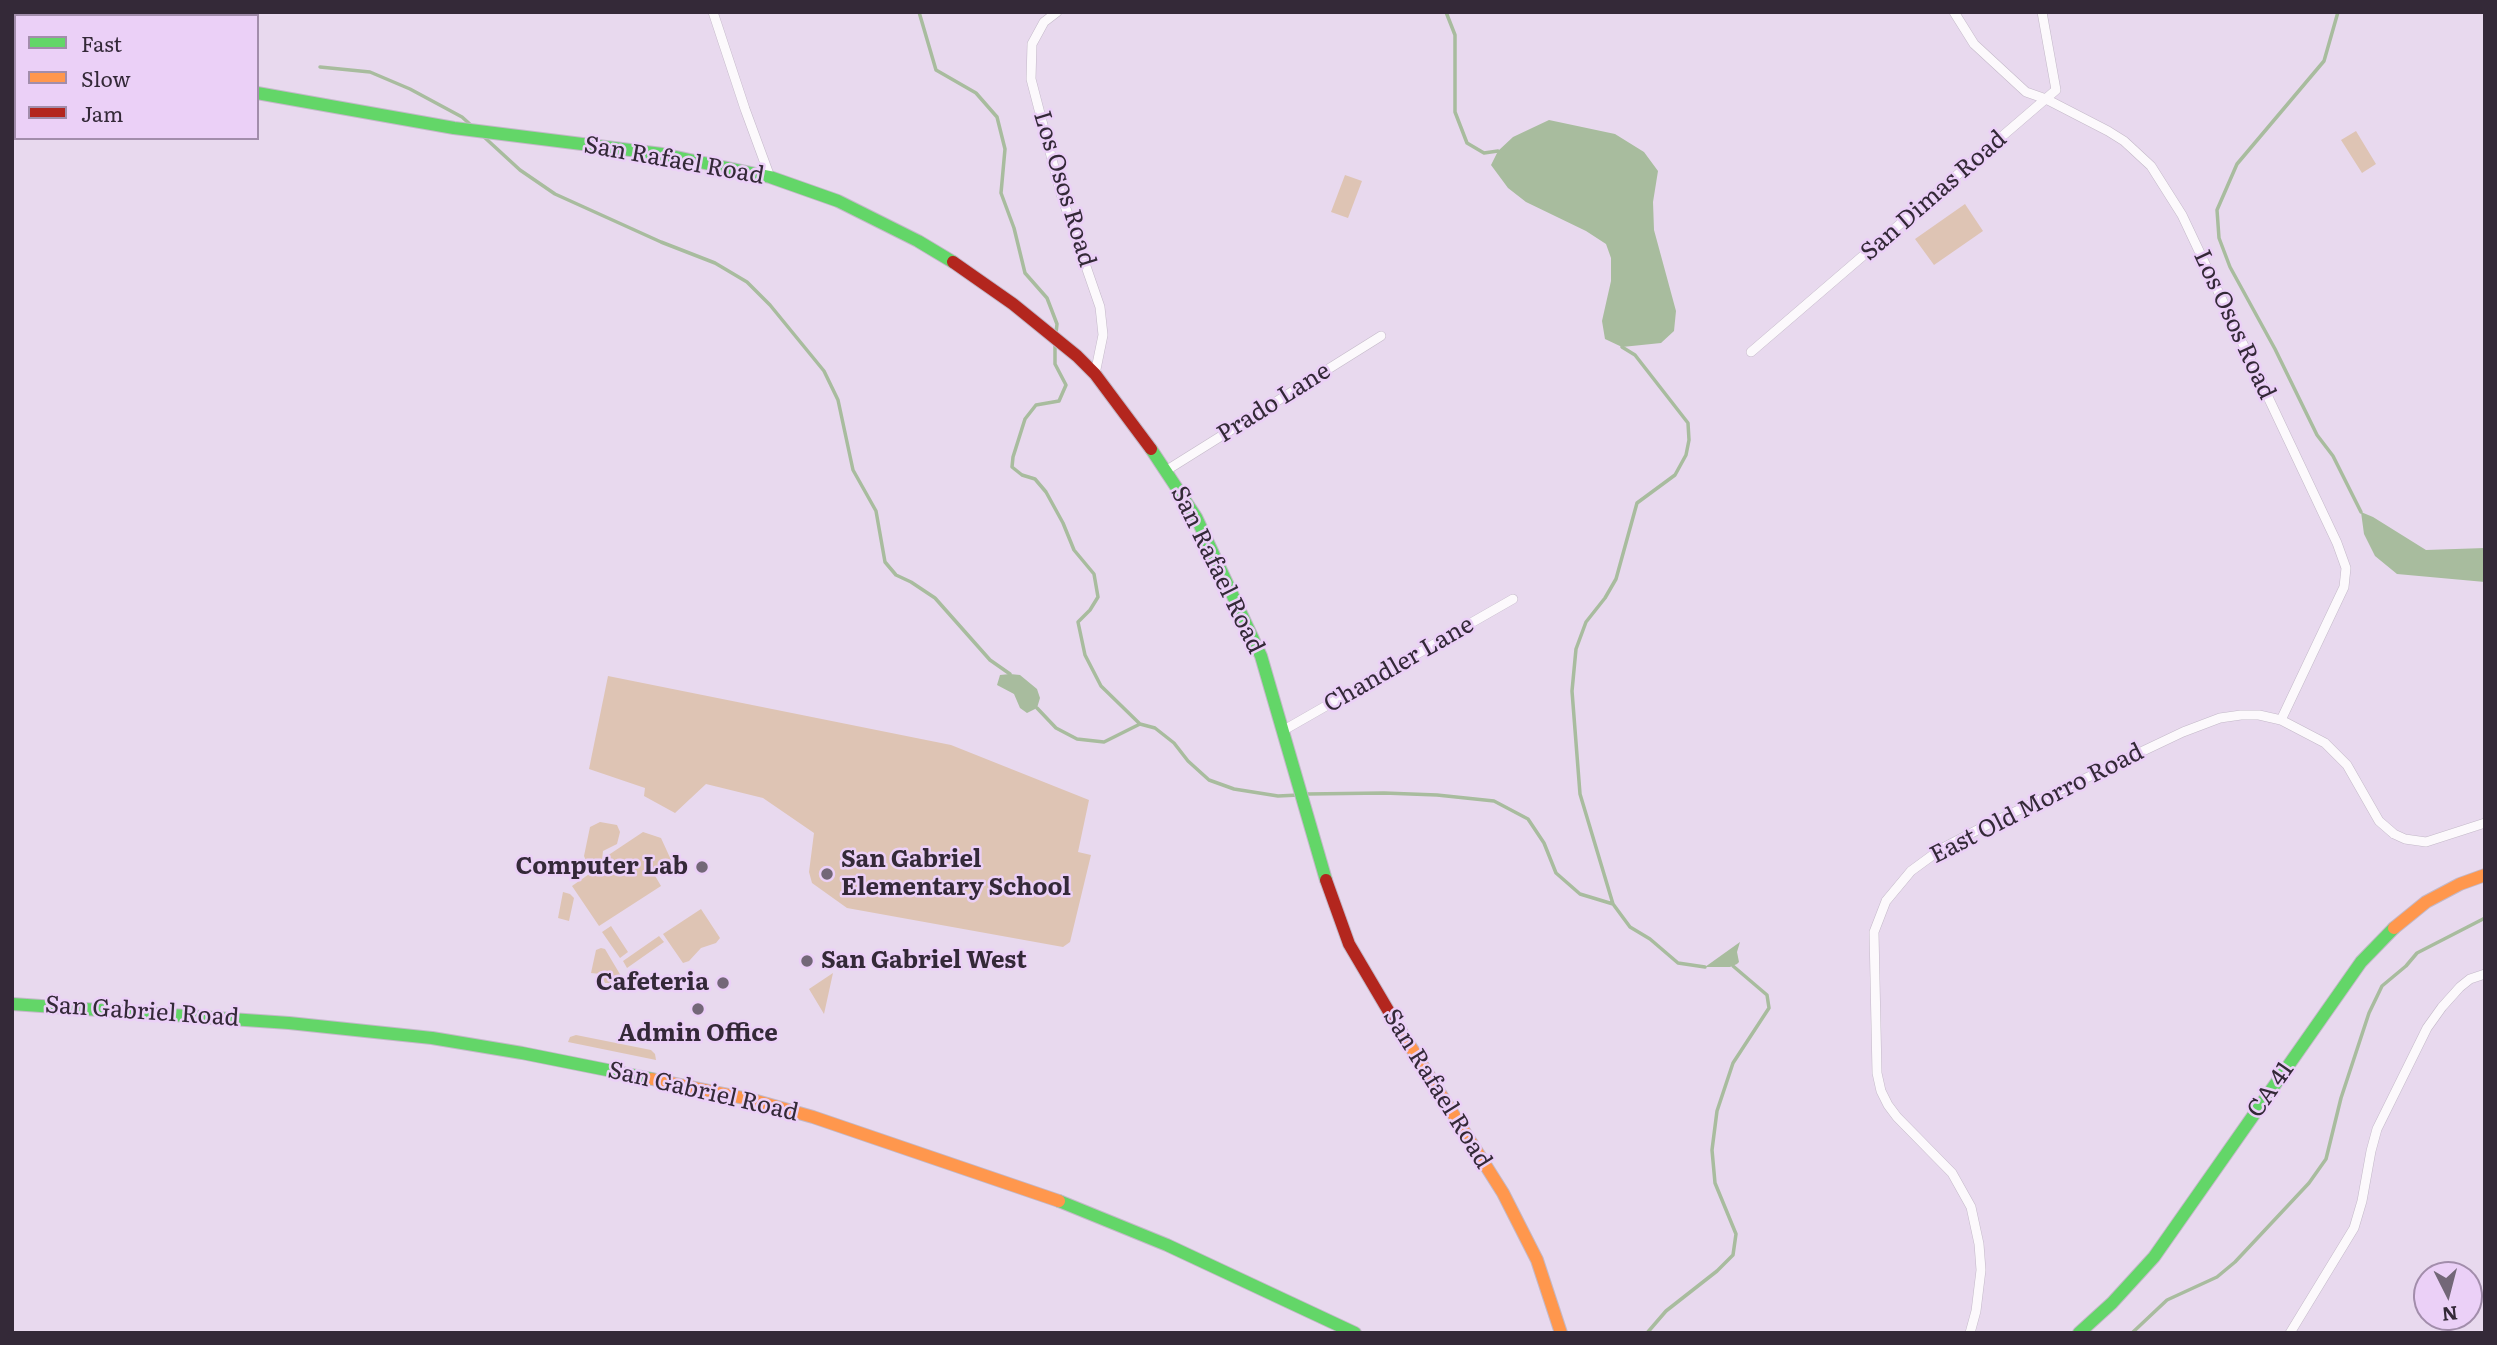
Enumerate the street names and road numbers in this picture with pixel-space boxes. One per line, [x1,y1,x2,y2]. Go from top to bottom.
street label: Los Osos Road [1027,108,1101,270]
street label: San Dimas Road [1855,125,2013,267]
street label: San Rafael Road [582,131,766,191]
street label: Los Osos Road [2187,246,2281,404]
street label: Prado Lane [1212,357,1336,449]
street label: San Rafael Road [1164,482,1270,658]
street label: Chandler Lane [1319,611,1479,719]
street label: East Old Morro Road [1926,738,2148,870]
street label: San Gabriel Road [44,991,240,1033]
street label: San Rafael Road [1376,1004,1498,1174]
street label: San Gabriel Road [605,1056,801,1128]
street label: CA 41 [2242,1056,2300,1124]

